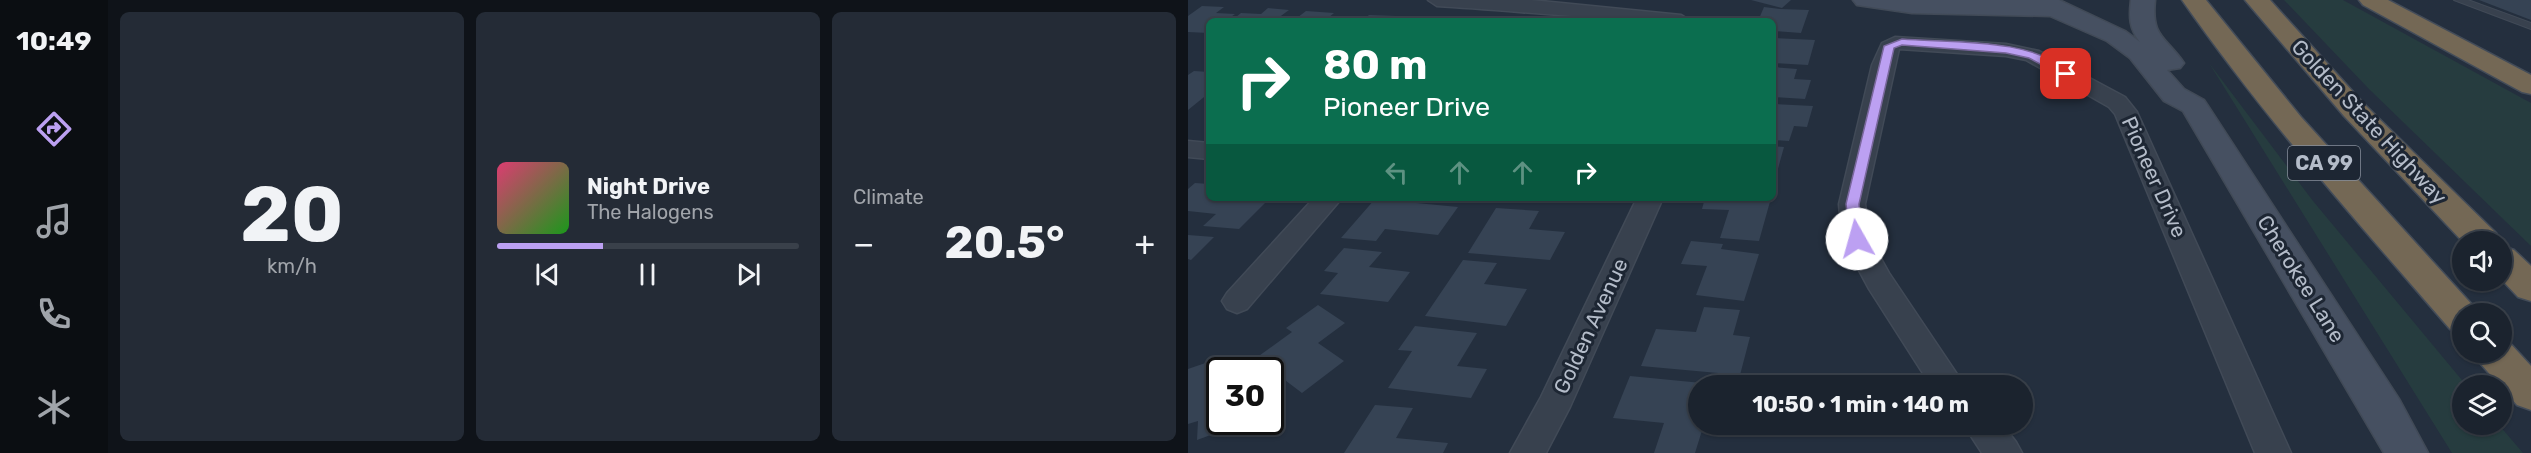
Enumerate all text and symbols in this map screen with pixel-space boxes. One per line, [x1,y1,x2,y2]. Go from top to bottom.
text: 10:49 [16,25,92,57]
street label: Golden State Highway [2286,34,2453,210]
text: 80 m [1323,40,1427,90]
icon: right [1224,42,1302,120]
pin [2040,48,2091,99]
icon: arrive [2049,57,2082,90]
text: Pioneer Drive [1323,91,1490,123]
icon: directions [33,108,75,150]
street label: Pioneer Drive [2117,112,2192,241]
road number: CA 99 [2288,146,2360,180]
icon: left [1380,156,1413,189]
icon: ahead [1443,156,1476,189]
icon: ahead [1506,156,1539,189]
icon: right [1569,156,1602,189]
text: 20 [240,168,344,261]
text: Night Drive [587,173,710,200]
text: Climate [853,185,924,209]
icon: music [33,200,75,242]
text: The Halogens [587,200,714,224]
position arrow [1825,207,1889,271]
street label: Cherokee Lane [2252,211,2351,347]
text: 20.5° [945,216,1064,269]
text: − [853,224,874,263]
text: + [1134,224,1155,263]
map controls [2452,231,2512,435]
button: sound [2452,231,2512,291]
text: km/h [267,254,317,278]
street label: Golden Avenue [1548,254,1633,398]
icon: previous [531,258,564,291]
icon: pause [631,258,664,291]
icon: next [732,258,765,291]
icon: phone [33,293,75,335]
button: search [2452,303,2512,363]
speed limit sign: 30 [1206,357,1284,435]
button: layers [2452,375,2512,435]
icon: climate [33,386,75,428]
text: 10:50 · 1 min · 140 m [1752,391,1969,418]

